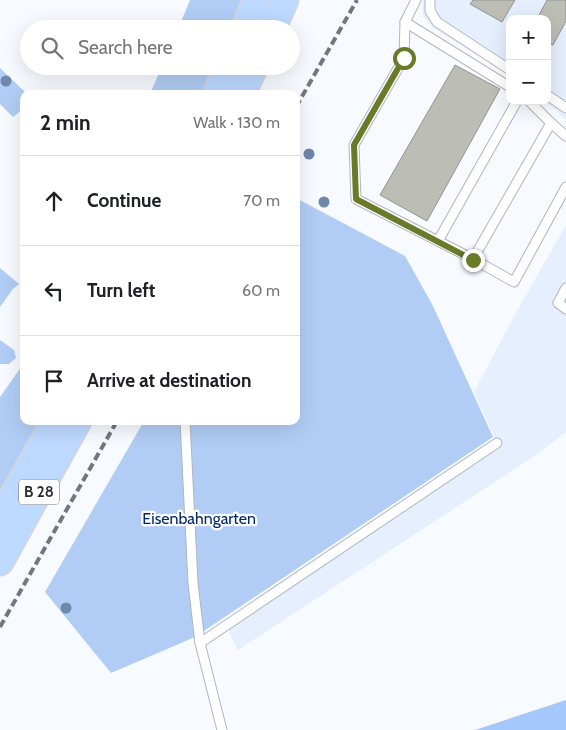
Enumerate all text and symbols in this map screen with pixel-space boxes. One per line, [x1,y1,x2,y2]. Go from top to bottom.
map controls [506,15,551,105]
button: + [506,15,551,60]
search box [20,20,300,75]
icon: search [38,34,66,62]
text: Search here [78,36,172,59]
route start [393,47,416,70]
button: − [506,60,551,105]
text: 2 min [40,110,91,135]
text: Walk · 130 m [193,113,280,132]
icon: ahead [40,187,68,215]
text: Continue [87,189,161,212]
text: 70 m [243,191,280,210]
route end [462,249,485,272]
icon: left [40,277,68,305]
text: Turn left [87,279,155,302]
text: 60 m [242,281,280,300]
icon: arrive [40,367,68,395]
text: Arrive at destination [87,369,251,392]
road number: B 28 [19,480,59,504]
park label: Eisenbahngarten [142,509,256,528]

